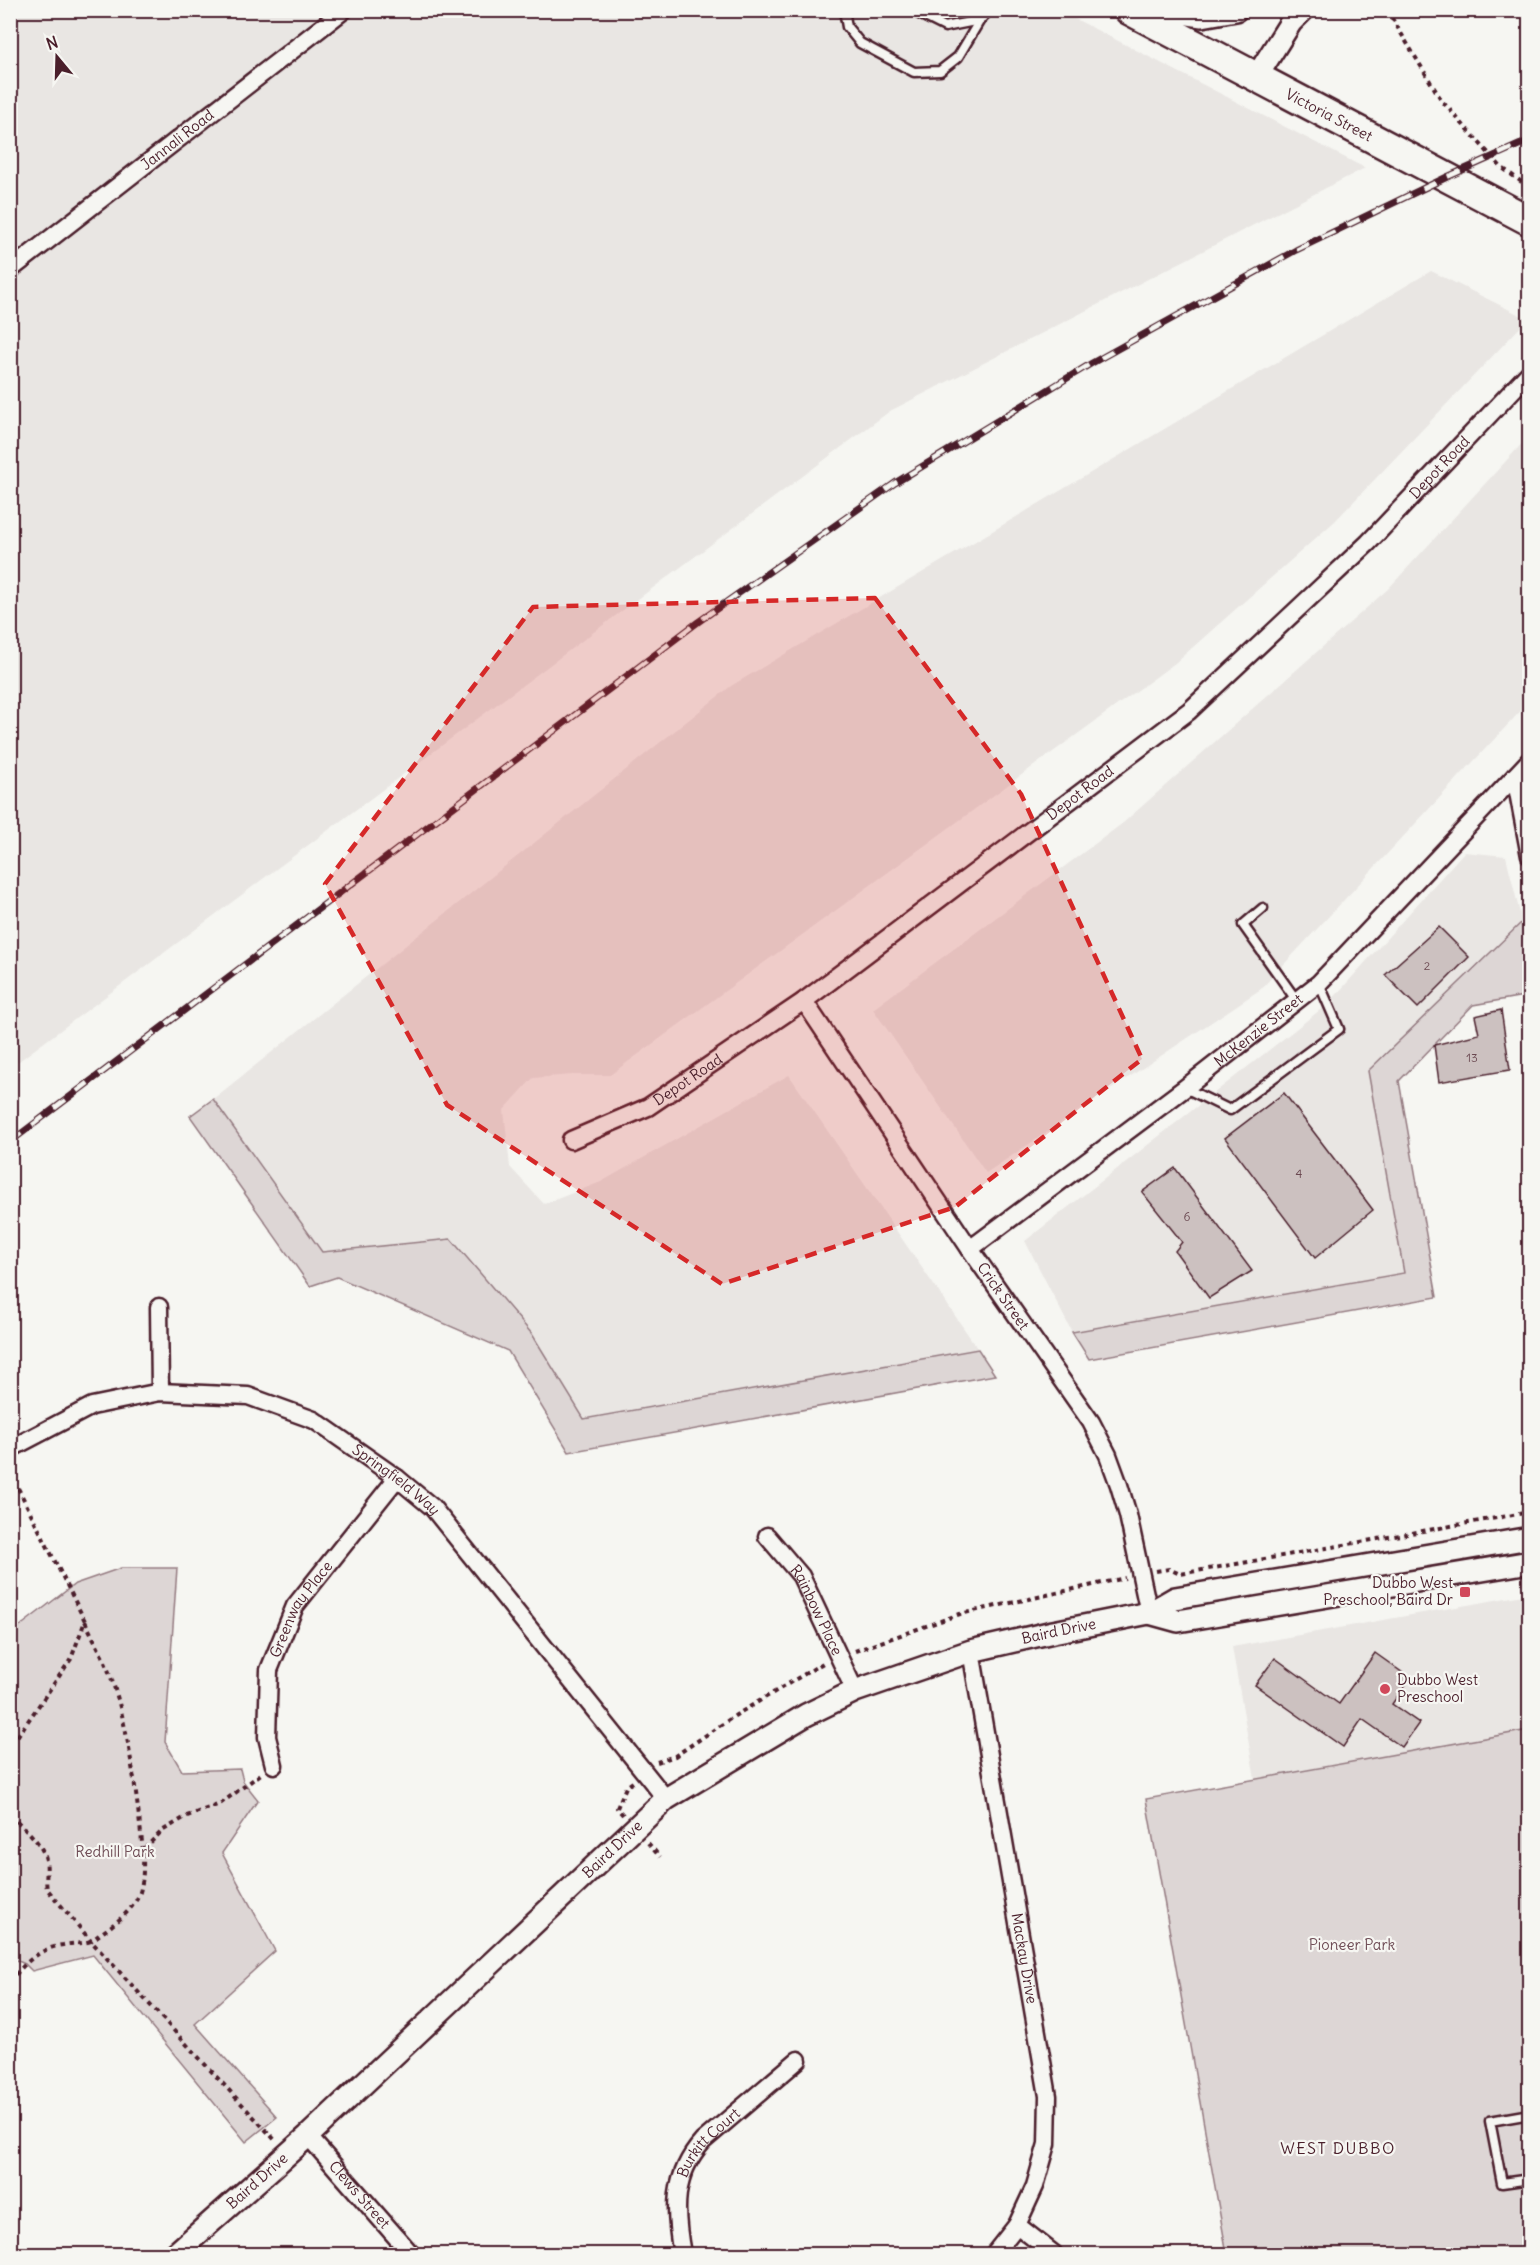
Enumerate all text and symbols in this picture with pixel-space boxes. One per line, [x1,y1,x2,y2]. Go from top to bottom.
north arrow [27,27,87,87]
text: N [44,32,61,54]
street label: Victoria Street [1282,84,1376,145]
street label: Jannali Road [137,105,218,174]
street label: Depot Road [1405,432,1474,502]
street label: Depot Road [1042,761,1117,824]
house number: 2 [1424,958,1431,973]
street label: McKenzie Street [1210,989,1306,1071]
street label: Depot Road [649,1049,726,1110]
house number: 13 [1466,1050,1478,1065]
house number: 4 [1296,1166,1303,1181]
house number: 6 [1184,1209,1191,1224]
street label: Crick Street [973,1258,1034,1333]
street label: Springfield Way [349,1440,445,1519]
street label: Greenway Place [265,1557,336,1660]
street label: Rainbow Place [787,1561,847,1658]
place label: Dubbo West Preschool, Baird Dr [1323,1573,1453,1609]
marker: Dubbo West Preschool, Baird Dr [1458,1585,1472,1599]
street label: Baird Drive [1020,1614,1098,1648]
place label: Dubbo West Preschool [1397,1670,1478,1706]
marker: Dubbo West Preschool [1378,1682,1392,1696]
street label: Baird Drive [578,1816,646,1882]
park label: Redhill Park [75,1842,155,1861]
street label: Mackay Drive [1007,1911,1042,2005]
park label: Pioneer Park [1309,1935,1396,1954]
street label: Burkitt Court [672,2104,744,2180]
district label: WEST DUBBO [1280,2138,1396,2158]
street label: Baird Drive [222,2148,292,2213]
street label: Clews Street [325,2157,394,2232]

